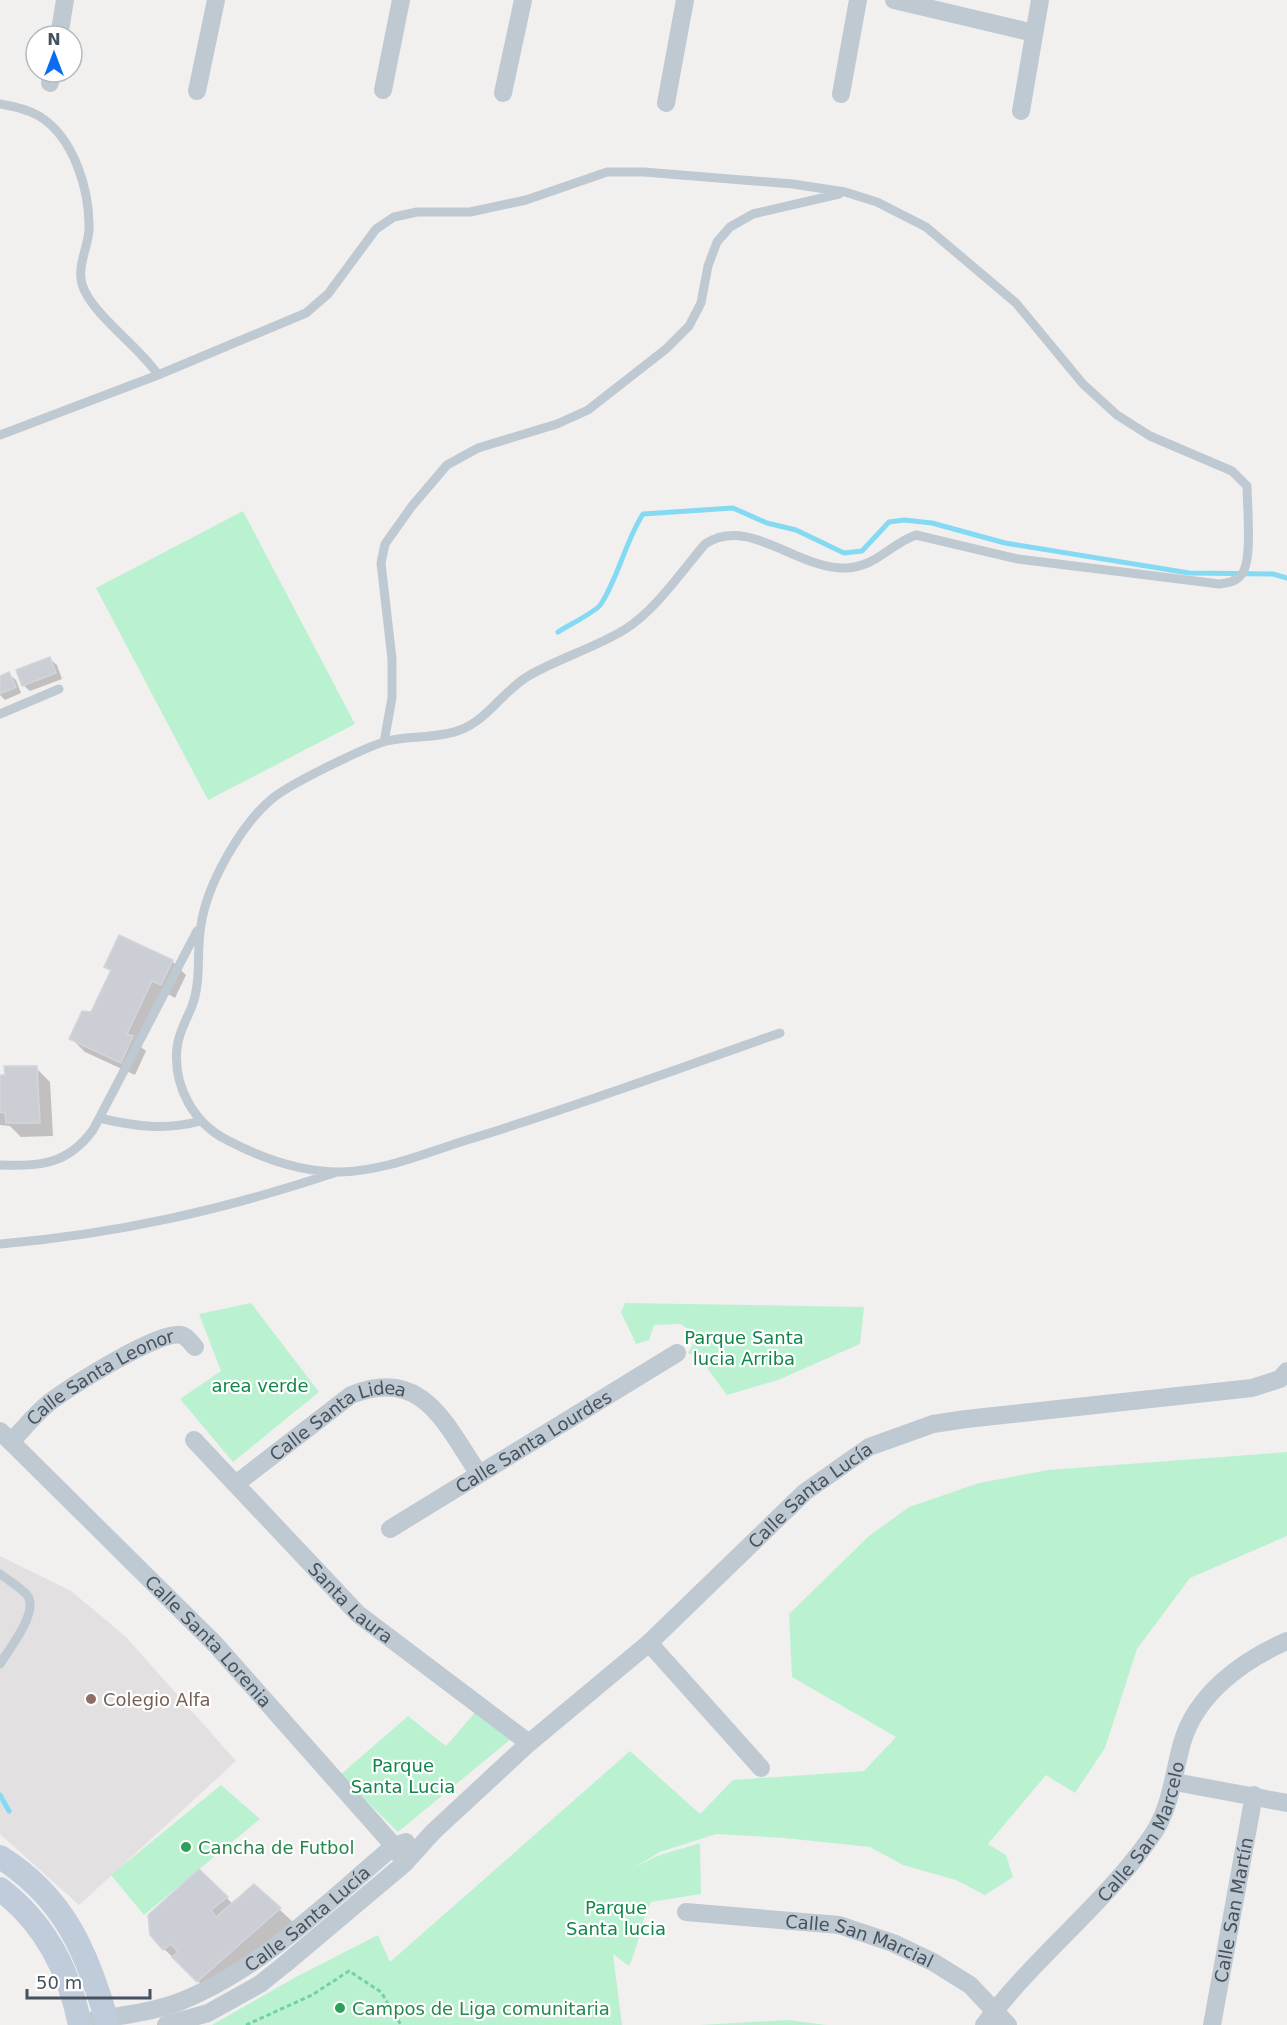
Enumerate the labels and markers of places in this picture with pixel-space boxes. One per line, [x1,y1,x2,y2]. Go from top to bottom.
place label: Colegio Alfa [103,1689,211,1710]
marker: Colegio Alfa [84,1692,98,1706]
place label: Cancha de Futbol [198,1837,355,1858]
marker: Cancha de Futbol [179,1840,193,1854]
place label: Campos de Liga comunitaria [352,1998,610,2019]
marker: Campos de Liga comunitaria [333,2001,347,2015]

